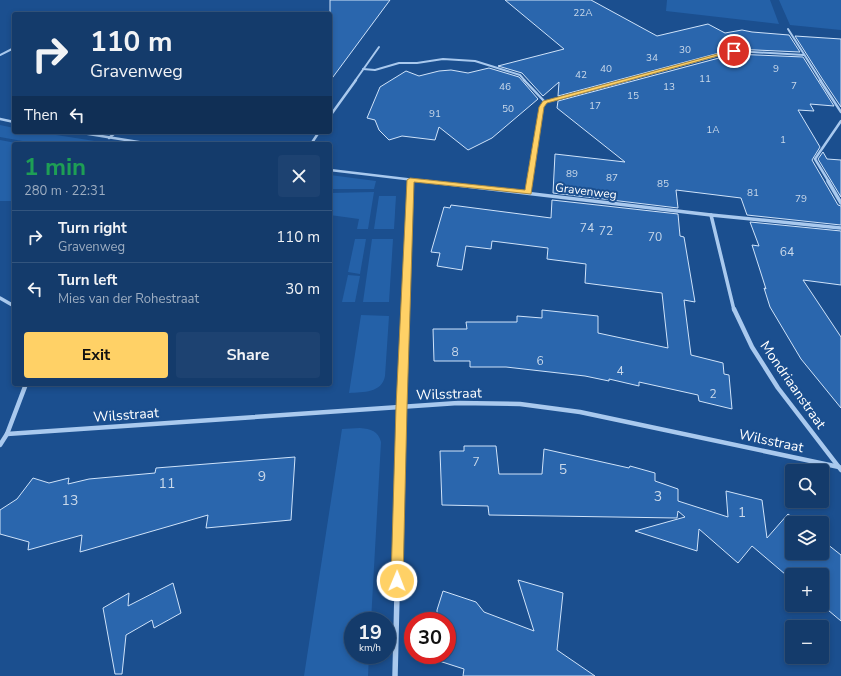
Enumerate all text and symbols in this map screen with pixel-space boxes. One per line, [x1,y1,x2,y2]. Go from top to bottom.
house number: 22A [573,6,593,20]
text: 110 m [90,23,173,61]
icon: right [24,28,76,80]
pin [717,34,751,68]
icon: arrive [723,40,745,62]
house number: 30 [679,43,691,57]
house number: 34 [646,51,658,65]
text: Gravenweg [90,59,183,83]
house number: 40 [600,62,612,76]
house number: 9 [773,62,779,76]
house number: 42 [575,68,587,82]
house number: 11 [699,72,711,86]
house number: 7 [791,79,797,93]
house number: 46 [499,80,511,94]
house number: 13 [663,80,675,94]
house number: 15 [627,89,639,103]
house number: 17 [589,99,601,113]
house number: 50 [502,102,514,116]
icon: left [66,104,88,126]
text: Then [24,105,58,125]
house number: 91 [429,107,441,121]
house number: 1A [706,123,720,137]
house number: 1 [780,133,786,147]
text: 1 min [24,151,86,183]
button: close [278,155,320,197]
house number: 89 [566,167,578,181]
house number: 87 [606,171,618,185]
house number: 85 [657,177,669,191]
street label: Gravenweg [554,179,618,203]
text: 280 m · 22:31 [24,182,106,200]
house number: 81 [747,186,759,200]
house number: 79 [795,192,807,206]
text: Turn right [58,218,127,238]
house number: 74 [580,220,594,236]
house number: 72 [599,223,613,239]
icon: right [24,226,46,248]
text: 110 m [276,227,320,247]
house number: 70 [648,229,662,245]
text: Gravenweg [58,238,125,256]
house number: 64 [780,244,794,260]
text: Turn left [58,270,117,290]
icon: left [24,278,46,300]
text: 30 m [285,279,320,299]
text: Mies van der Rohestraat [58,290,199,308]
button: Exit [24,332,168,378]
button: Share [176,332,320,378]
street label: Mondriaanstraat [756,337,830,433]
house number: 8 [451,344,459,360]
house number: 6 [536,353,544,369]
house number: 4 [616,363,624,379]
street label: Wilsstraat [416,383,482,405]
house number: 2 [709,386,717,402]
street label: Wilsstraat [93,403,160,427]
street label: Wilsstraat [737,425,805,457]
house number: 7 [472,454,480,470]
house number: 5 [559,460,567,479]
map controls [785,464,829,664]
button: search [785,464,829,508]
house number: 9 [258,467,266,486]
house number: 11 [159,474,175,493]
house number: 3 [654,487,662,506]
house number: 13 [62,491,78,510]
house number: 1 [738,503,746,522]
button: layers [785,516,829,560]
position arrow [376,560,418,602]
button: + [785,568,829,612]
speed limit sign: 30 [404,612,456,664]
text: 19 [358,619,382,646]
button: − [785,620,829,664]
text: km/h [359,641,381,655]

